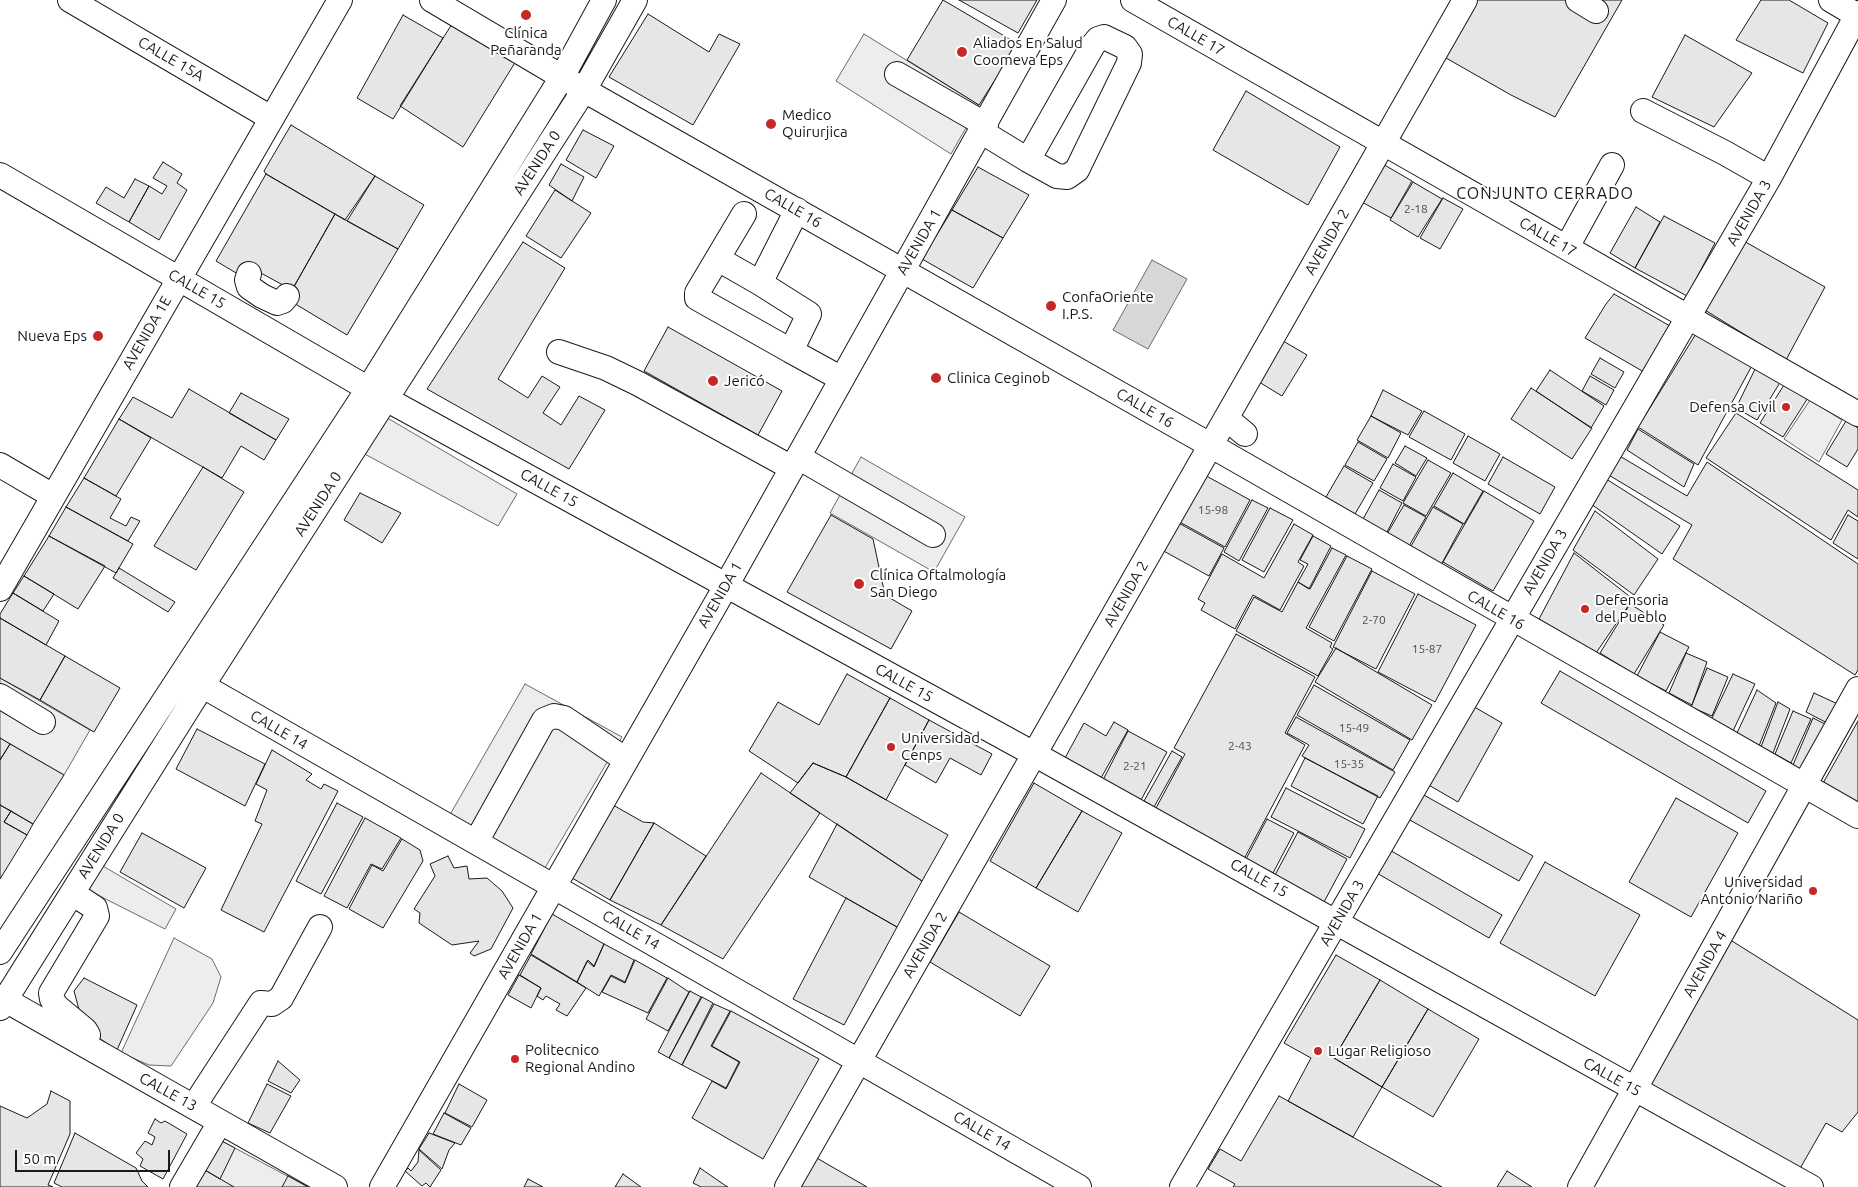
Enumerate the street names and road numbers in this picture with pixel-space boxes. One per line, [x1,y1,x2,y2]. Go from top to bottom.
street label: CALLE 17 [1164,12,1228,60]
street label: CALLE 15A [135,33,207,85]
street label: AVENIDA 0 [509,127,565,199]
street label: AVENIDA 3 [1723,177,1775,249]
street label: CALLE 16 [761,184,825,232]
street label: AVENIDA 1 [893,206,945,278]
street label: AVENIDA 2 [1301,206,1353,278]
street label: CALLE 17 [1516,213,1580,261]
street label: CALLE 15 [165,265,229,313]
street label: AVENIDA 1E [119,293,175,373]
street label: CALLE 16 [1113,384,1177,432]
street label: CALLE 15 [517,465,581,511]
street label: AVENIDA 0 [290,468,346,540]
street label: AVENIDA 3 [1519,526,1571,598]
street label: AVENIDA 2 [1100,558,1152,630]
street label: AVENIDA 1 [694,559,746,631]
street label: CALLE 16 [1464,586,1528,634]
street label: CALLE 15 [872,660,936,706]
street label: CALLE 14 [247,706,311,754]
street label: AVENIDA 0 [74,810,128,882]
street label: CALLE 15 [1227,855,1291,901]
street label: AVENIDA 3 [1316,877,1368,949]
street label: CALLE 14 [599,906,663,954]
street label: AVENIDA 2 [899,909,951,981]
street label: AVENIDA 1 [494,910,546,982]
street label: AVENIDA 4 [1679,927,1731,1001]
street label: CALLE 15 [1580,1054,1644,1100]
street label: CALLE 13 [136,1069,200,1115]
street label: CALLE 14 [950,1107,1014,1155]

